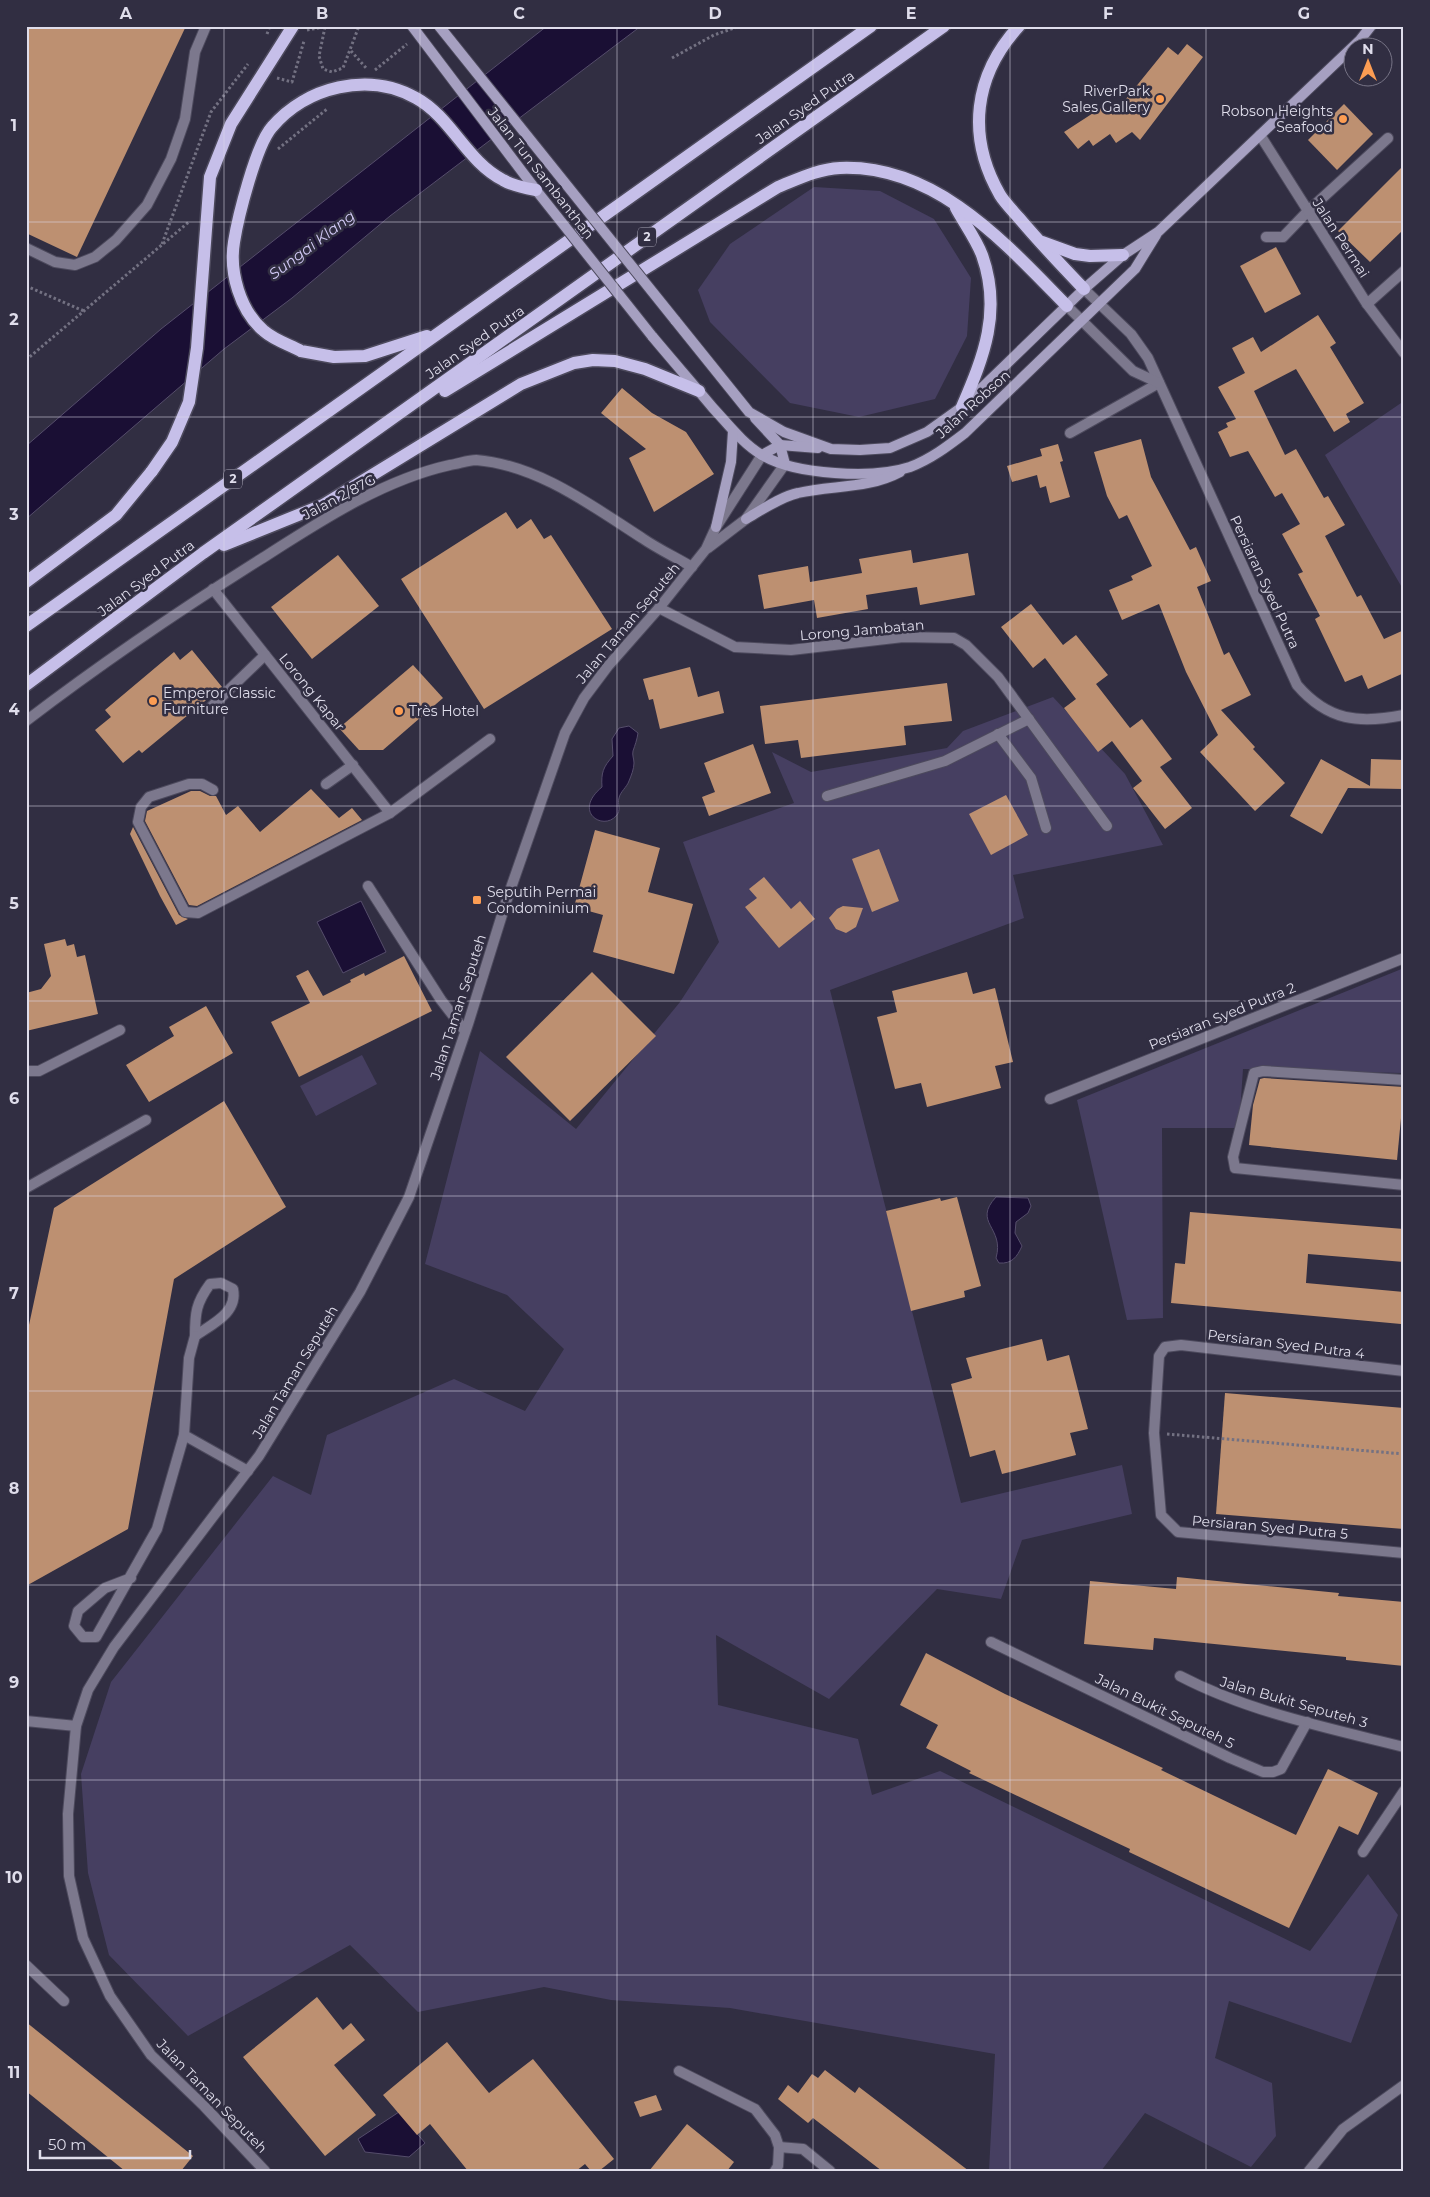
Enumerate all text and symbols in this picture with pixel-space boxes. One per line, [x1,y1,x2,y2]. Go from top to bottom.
text: A [119,4,133,23]
text: B [316,4,328,23]
text: C [513,4,525,23]
text: D [708,4,722,23]
text: E [906,4,916,23]
text: F [1103,4,1113,23]
text: G [1298,4,1310,23]
north arrow [1342,38,1392,88]
text: N [1362,40,1374,58]
street label: Jalan Syed Putra [751,66,858,148]
place label: RiverPark Sales Gallery [1062,82,1151,116]
marker: RiverPark Sales Gallery [1154,93,1166,105]
place label: Robson Heights Seafood [1221,102,1333,136]
street label: Jalan Tun Sambanthan [483,103,598,243]
marker: Robson Heights Seafood [1337,113,1349,125]
text: 1 [11,116,17,135]
street label: Jalan Permai [1308,194,1373,281]
water label: Sungai Klang [265,206,359,283]
road number: 2 [638,228,656,246]
street label: Jalan Syed Putra [421,301,528,383]
text: 2 [9,310,19,329]
street label: Jalan Robson [931,366,1014,443]
road number: 2 [224,469,242,488]
street label: Jalan 2/87G [298,470,379,524]
text: 3 [8,505,19,524]
street label: Persiaran Syed Putra [1226,512,1304,652]
street label: Jalan Syed Putra [93,536,198,621]
street label: Jalan Taman Seputeh [572,559,684,688]
street label: Lorong Jambatan [799,616,925,644]
street label: Lorong Kapar [275,649,349,735]
place label: Emperor Classic Furniture [163,684,276,718]
marker: Emperor Classic Furniture [147,695,159,707]
text: 4 [8,700,20,719]
place label: Très Hotel [409,702,479,720]
marker: Très Hotel [393,705,405,717]
place label: Seputih Permai Condominium [487,883,596,917]
text: 5 [9,894,19,913]
marker: Seputih Permai Condominium [471,894,483,906]
street label: Jalan Taman Seputeh [426,932,490,1083]
street label: Persiaran Syed Putra 2 [1146,978,1298,1054]
text: 6 [9,1089,19,1108]
text: 7 [9,1284,19,1303]
street label: Jalan Taman Seputeh [248,1302,342,1443]
street label: Persiaran Syed Putra 4 [1206,1325,1366,1363]
text: 8 [9,1479,19,1498]
street label: Persiaran Syed Putra 5 [1191,1511,1349,1543]
street label: Jalan Bukit Seputeh 5 [1092,1669,1238,1753]
street label: Jalan Bukit Seputeh 3 [1217,1672,1370,1732]
text: 9 [9,1673,19,1692]
text: 10 [5,1868,23,1887]
street label: Jalan Taman Seputeh [152,2034,271,2157]
text: 11 [8,2063,20,2082]
scale bar [40,2127,190,2159]
text: 50 m [48,2135,86,2154]

